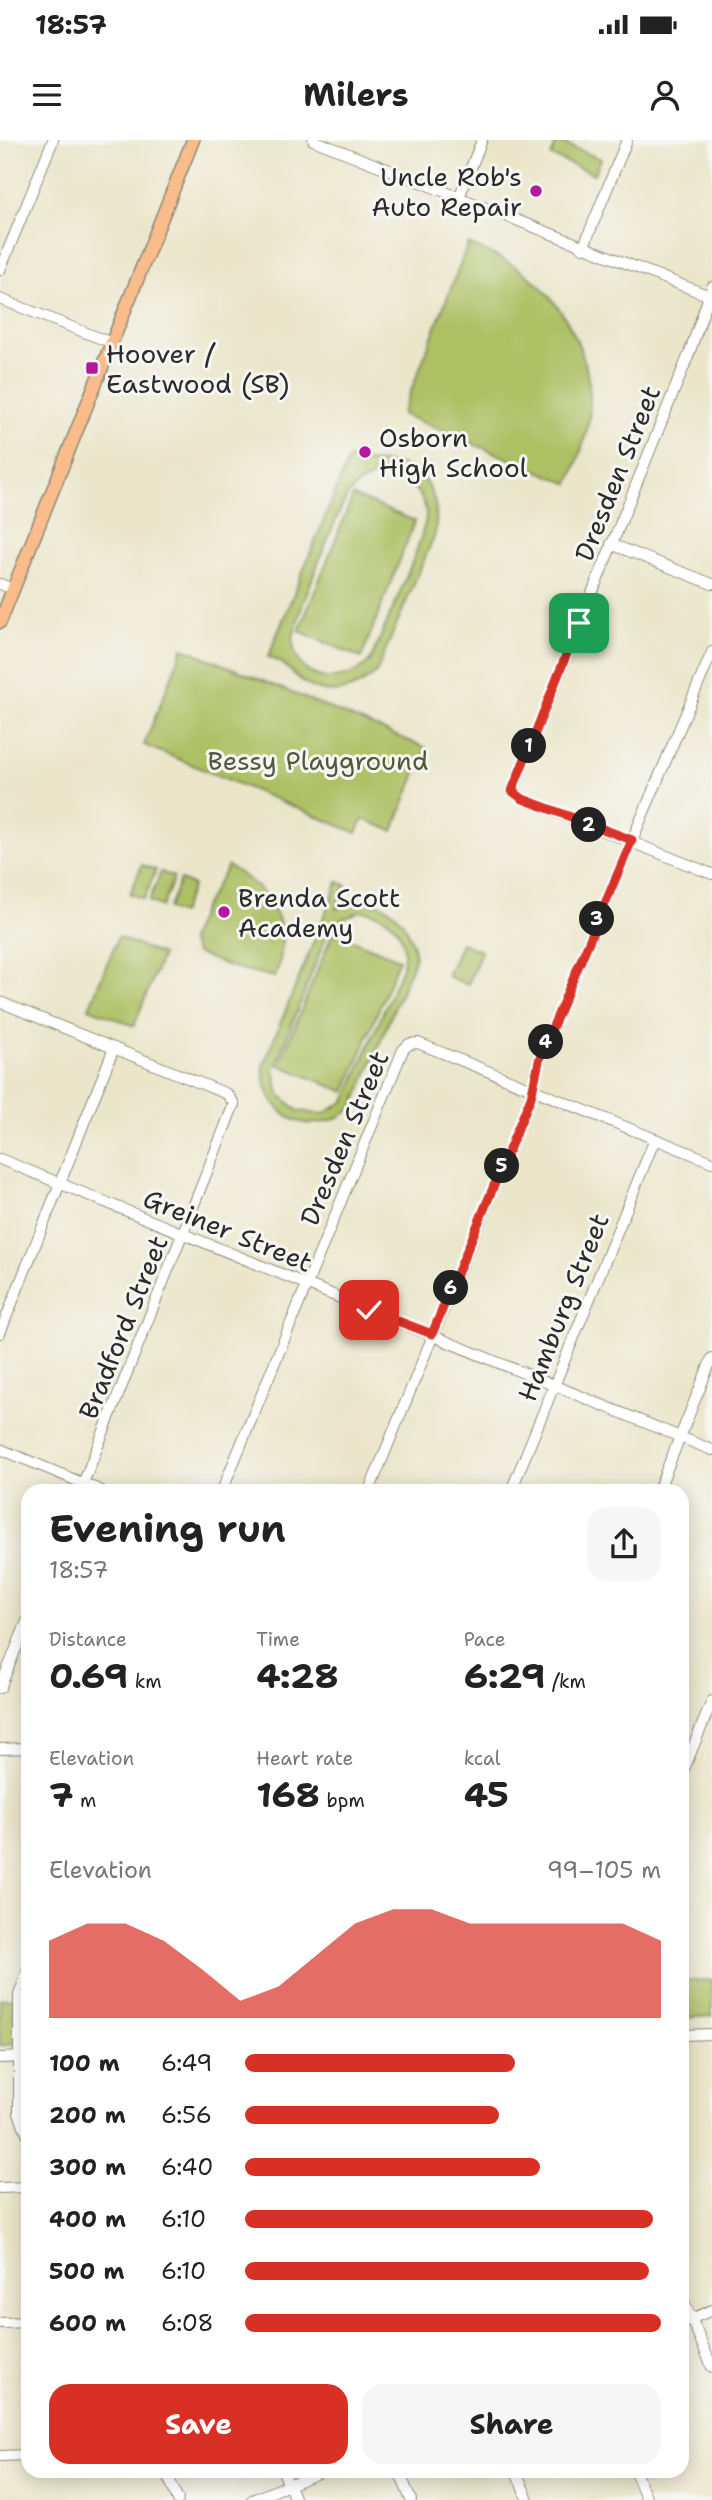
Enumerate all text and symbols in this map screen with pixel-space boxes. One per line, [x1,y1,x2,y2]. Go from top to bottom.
text: 18:57 [35,7,107,42]
text: Milers [303,73,409,116]
icon: menu [28,76,66,114]
icon: person [646,76,684,114]
place label: Uncle Rob's Auto Repair [371,159,522,224]
marker: Uncle Rob's Auto Repair [528,183,544,199]
place label: Hoover / Eastwood (SB) [106,336,289,401]
marker: Hoover / Eastwood (SB) [84,360,100,376]
street label: Dresden Street [566,380,668,566]
place label: Osborn High School [379,420,528,485]
marker: Osborn High School [357,444,373,460]
pin [549,593,609,653]
icon: arrive [560,604,598,642]
pin: 1 [512,728,546,764]
text: 1 [524,733,533,758]
park label: Bessy Playground [208,743,428,778]
pin: 2 [572,808,606,842]
text: 2 [582,812,595,837]
place label: Brenda Scott Academy [238,880,400,945]
pin: 3 [580,902,614,936]
marker: Brenda Scott Academy [216,904,232,920]
text: 3 [590,906,603,931]
pin: 4 [528,1024,564,1060]
text: 4 [539,1029,552,1054]
street label: Dresden Street [291,1045,397,1231]
pin: 5 [484,1149,520,1184]
text: 5 [496,1153,507,1178]
street label: Greiner Street [138,1180,318,1280]
street label: Hamburg Street [509,1208,617,1406]
street label: Bradford Street [70,1230,176,1424]
pin: 6 [434,1270,468,1306]
text: 6 [444,1275,457,1300]
pin [339,1280,399,1340]
icon: check [350,1291,388,1329]
text: Evening run [49,1503,286,1554]
button: share [587,1507,661,1581]
text: 18:57 [49,1555,108,1585]
text: Distance [49,1627,127,1652]
text: Time [256,1627,300,1652]
text: Pace [464,1627,505,1652]
text: 0.69 [49,1652,128,1699]
text: 4:28 [256,1652,339,1699]
text: 6:29 [464,1652,545,1699]
text: km [128,1669,162,1694]
text: /km [545,1669,586,1694]
text: Elevation [49,1746,134,1771]
text: Heart rate [256,1746,353,1771]
text: kcal [464,1746,501,1771]
text: 7 [49,1771,74,1818]
text: 168 [256,1771,320,1818]
text: 45 [464,1771,509,1818]
text: m [74,1788,96,1813]
text: bpm [320,1788,365,1813]
text: Elevation [49,1855,152,1885]
text: 99–105 m [547,1855,661,1885]
text: 100 m [49,2048,120,2078]
text: 6:49 [161,2048,212,2078]
text: 200 m [49,2100,126,2130]
text: 6:56 [161,2100,212,2130]
text: 300 m [49,2152,126,2182]
text: 6:40 [161,2152,213,2182]
text: 400 m [49,2204,126,2234]
text: 6:10 [161,2204,206,2234]
text: 500 m [49,2256,124,2286]
text: 6:10 [161,2256,206,2286]
text: 600 m [49,2308,126,2338]
text: 6:08 [161,2308,214,2338]
button: Save [49,2384,348,2464]
button: Share [362,2384,661,2464]

